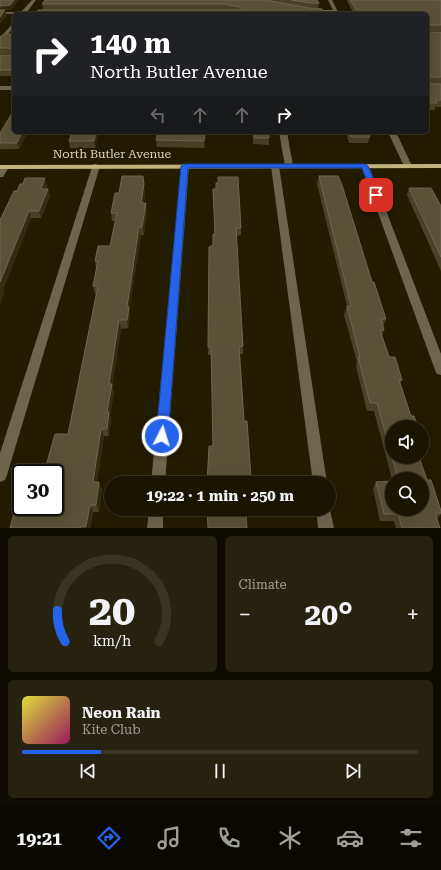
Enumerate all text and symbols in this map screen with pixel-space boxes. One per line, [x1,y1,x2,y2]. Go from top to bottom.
text: 140 m [90,27,171,60]
icon: right [24,28,76,80]
text: North Butler Avenue [90,61,268,82]
icon: left [147,104,169,126]
icon: ahead [189,104,211,126]
icon: ahead [231,104,253,126]
icon: right [273,104,295,126]
street label: North Butler Avenue [53,147,172,161]
pin [359,178,393,212]
icon: arrive [365,184,387,206]
position arrow [141,415,183,457]
map controls [385,420,429,516]
button: sound [385,420,429,464]
speed limit sign: 30 [12,464,64,516]
button: search [385,472,429,516]
text: 19:22 · 1 min · 250 m [146,487,294,505]
text: Climate [239,577,287,592]
text: 20 [89,586,136,635]
text: 20° [304,597,353,632]
text: − [239,602,251,627]
text: + [407,602,419,627]
text: km/h [93,633,131,649]
text: Neon Rain [82,704,161,722]
text: Kite Club [82,722,141,737]
icon: previous [77,760,99,782]
icon: pause [209,760,231,782]
icon: next [342,760,364,782]
icon: directions [95,824,123,852]
icon: music [155,824,183,852]
icon: phone [215,824,243,852]
icon: climate [276,824,304,852]
icon: car [336,824,364,852]
icon: filters [397,824,425,852]
text: 19:21 [16,828,62,849]

